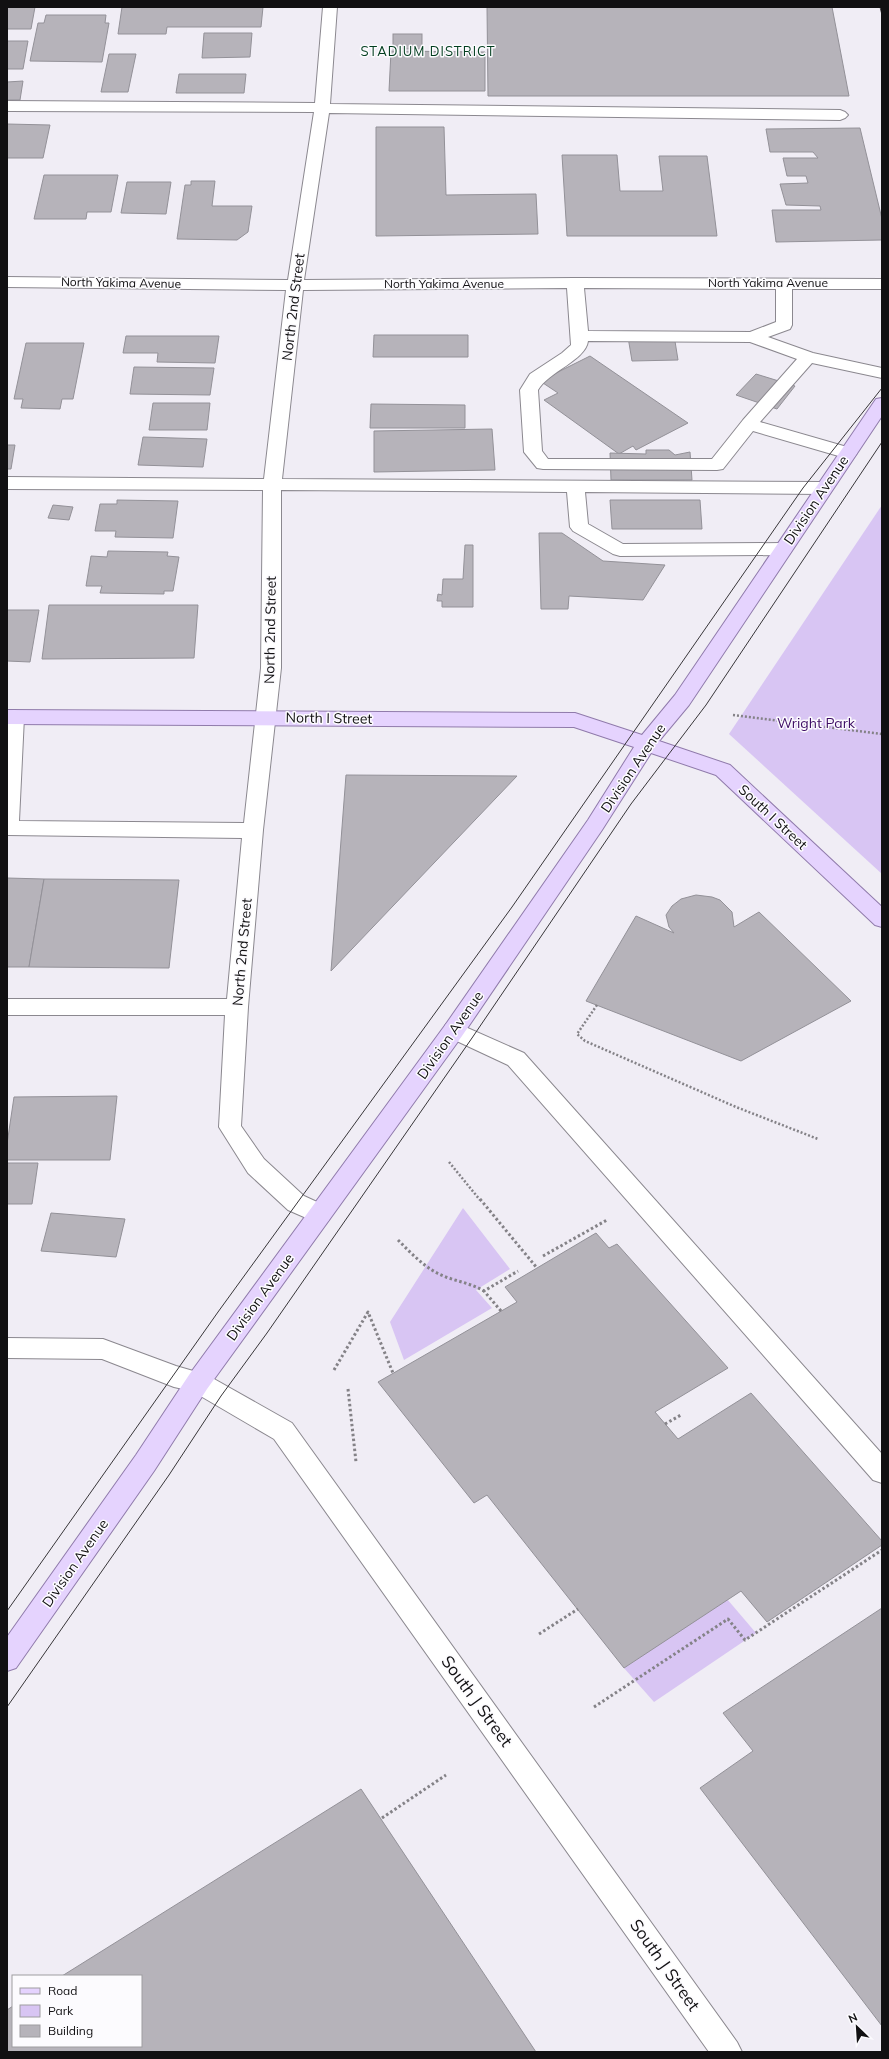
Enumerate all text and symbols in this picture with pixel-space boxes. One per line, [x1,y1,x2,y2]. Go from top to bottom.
district label: STADIUM DISTRICT [360,43,496,59]
street label: North 2nd Street [277,252,309,362]
street label: North Yakima Avenue [61,274,181,291]
street label: North Yakima Avenue [708,275,828,290]
street label: North Yakima Avenue [384,276,504,291]
street label: Division Avenue [780,452,852,548]
street label: North 2nd Street [260,576,280,684]
street label: North I Street [286,708,373,728]
park label: Wright Park [777,714,856,732]
street label: Division Avenue [597,720,669,816]
street label: South I Street [735,781,811,854]
street label: North 2nd Street [228,897,256,1007]
street label: Division Avenue [413,987,487,1083]
street label: Division Avenue [222,1250,298,1344]
street label: Division Avenue [38,1515,112,1611]
street label: South J Street [437,1651,518,1751]
street label: South J Street [625,1915,705,2015]
legend [12,1975,142,2047]
text: Road [48,1983,77,1998]
text: Park [48,2003,74,2018]
north arrow [837,2007,877,2047]
text: N [846,2010,859,2026]
text: Building [48,2023,93,2038]

